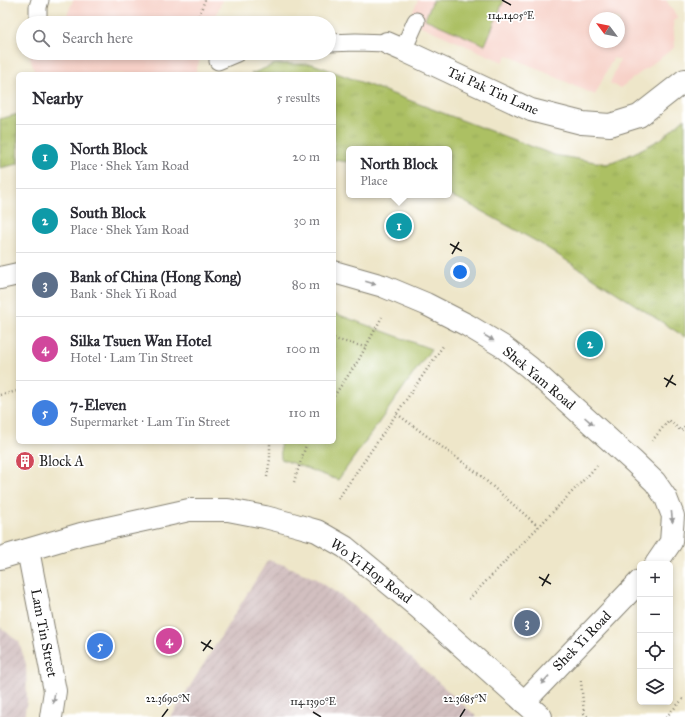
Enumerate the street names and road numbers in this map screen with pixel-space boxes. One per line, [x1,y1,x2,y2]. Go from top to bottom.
street label: Tai Pak Tin Lane [445,63,542,119]
street label: Shek Yam Road [499,343,579,413]
street label: Wo Yi Hop Road [327,535,415,607]
street label: Lam Tin Street [27,587,61,679]
street label: Shek Yi Road [549,608,615,674]

